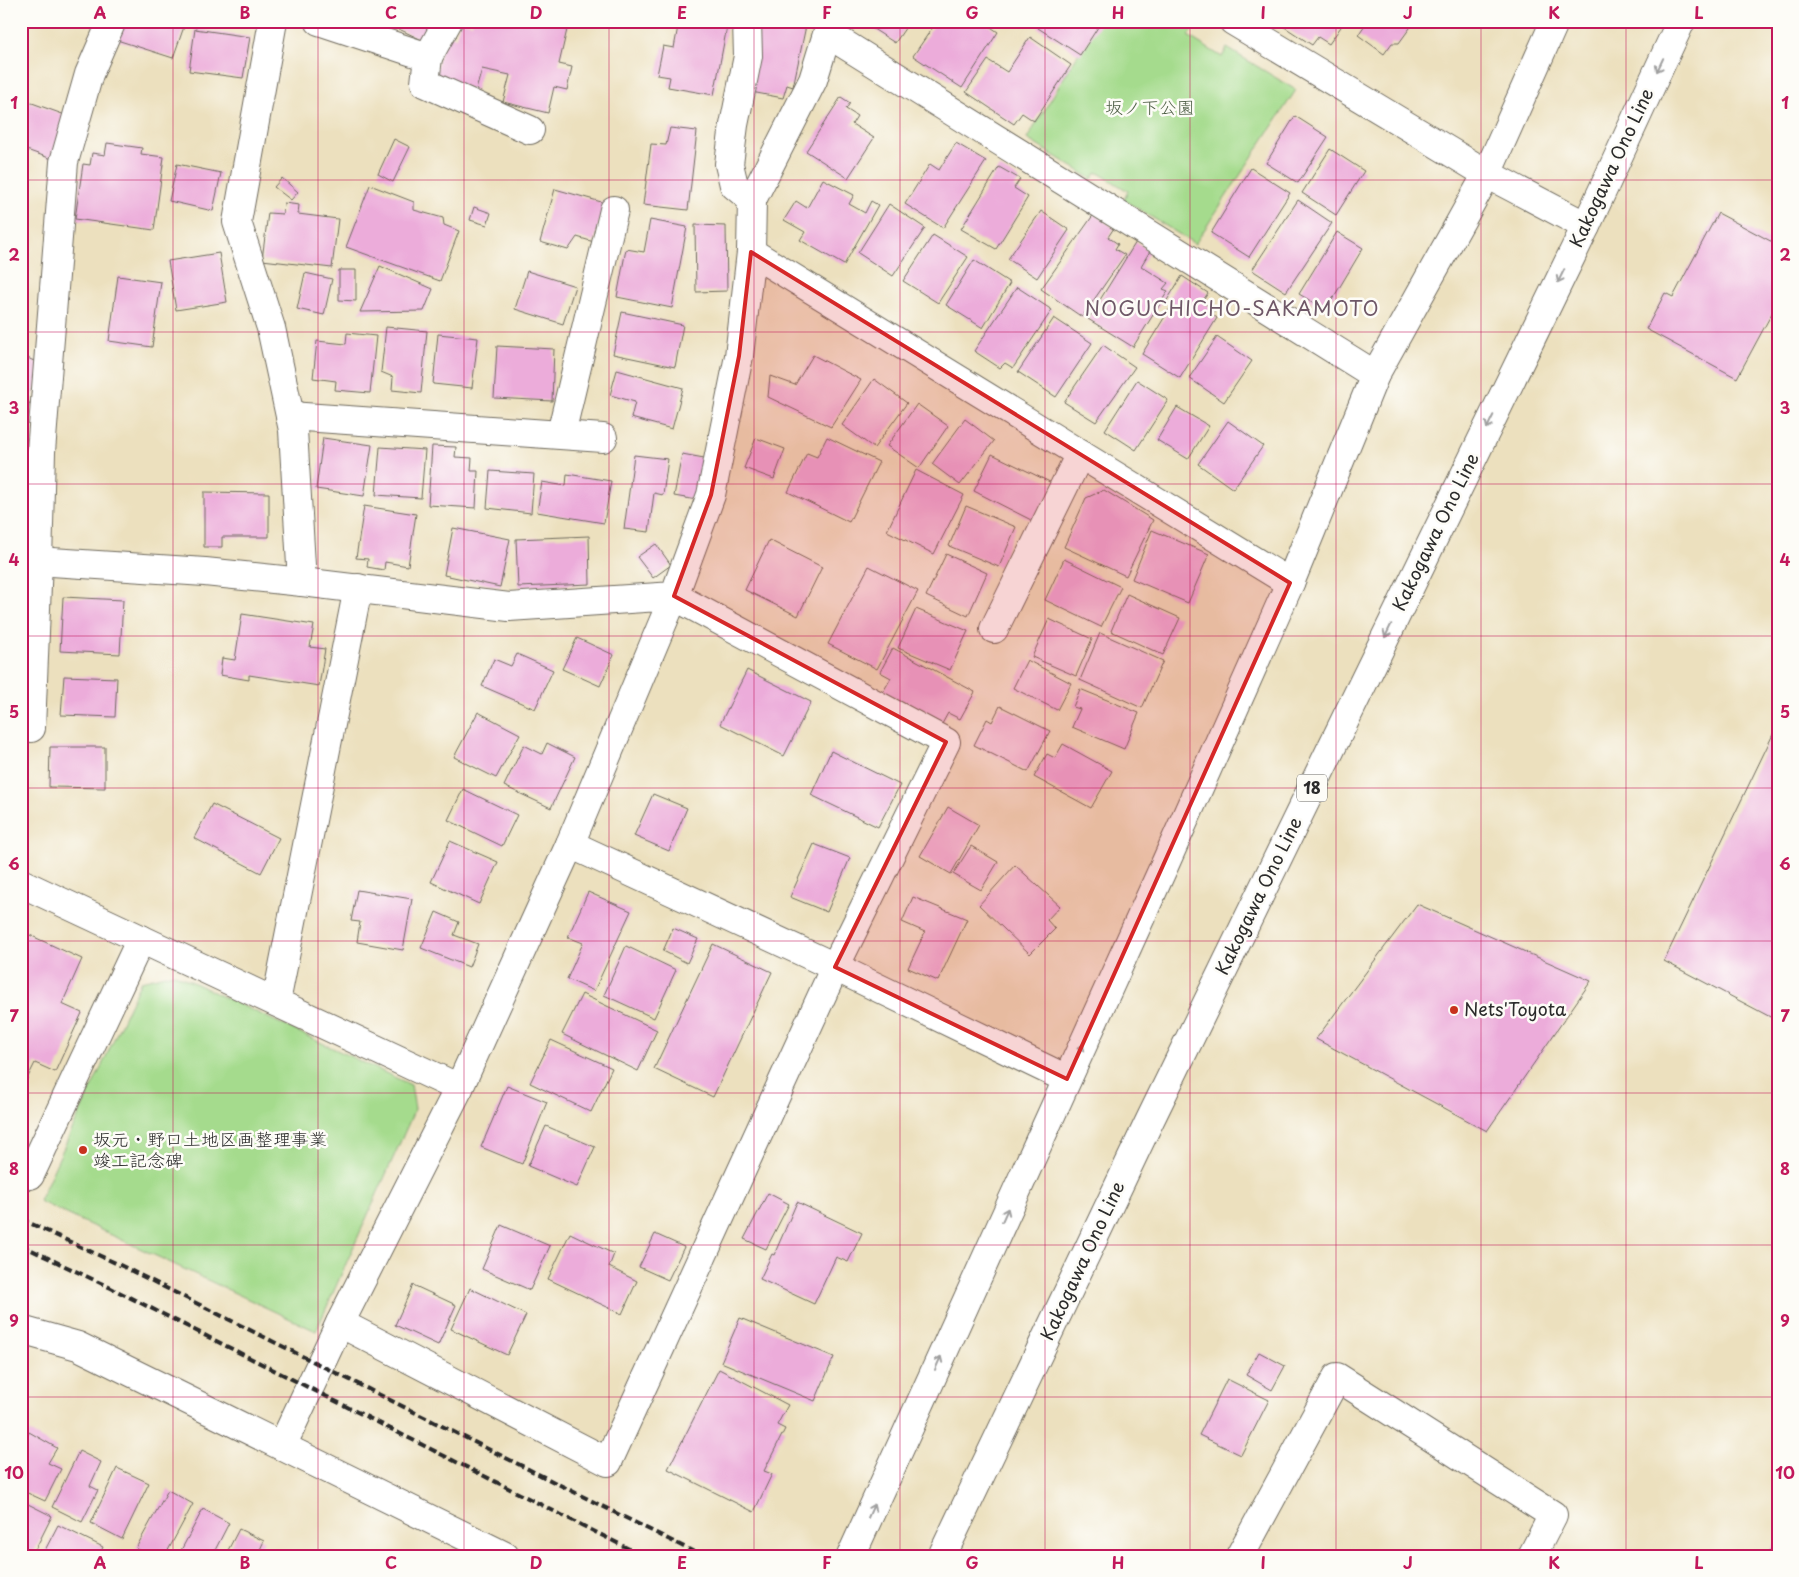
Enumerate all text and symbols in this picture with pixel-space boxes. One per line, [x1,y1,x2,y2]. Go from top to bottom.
text: A [94,0,107,24]
text: B [240,0,251,24]
text: C [385,0,397,24]
text: D [530,0,542,24]
text: E [677,0,687,24]
text: F [822,0,832,24]
text: G [965,0,979,24]
text: H [1112,0,1124,24]
text: I [1260,0,1266,24]
text: J [1403,0,1413,24]
text: K [1548,0,1560,24]
text: L [1694,0,1704,24]
one-way arrow [1655,57,1665,72]
street label: Kakogawa Ono Line [1562,83,1659,252]
text: 1 [10,90,18,114]
text: 1 [1781,90,1789,114]
park label: 坂ノ下公園 [1105,93,1195,120]
text: 2 [8,242,20,266]
text: 2 [1779,242,1791,266]
one-way arrow [1556,268,1565,283]
district label: NOGUCHICHO-SAKAMOTO [1084,293,1380,323]
text: 3 [9,395,19,419]
text: 3 [1780,395,1790,419]
one-way arrow [1485,414,1494,429]
street label: Kakogawa Ono Line [1385,448,1485,615]
text: 4 [9,547,20,571]
text: 4 [1780,547,1791,571]
one-way arrow [1383,623,1392,638]
text: 5 [9,699,19,723]
text: 5 [1780,699,1790,723]
road number: 18 [1297,774,1327,801]
street label: Kakogawa Ono Line [1208,812,1308,979]
text: 6 [8,851,20,875]
text: 6 [1779,851,1791,875]
place label: Nets'Toyota [1464,995,1567,1022]
text: 7 [9,1003,19,1027]
text: 7 [1780,1003,1790,1027]
marker: Nets'Toyota [1448,1004,1460,1016]
one-way arrow [1075,1044,1085,1059]
place label: 坂元・野口土地区画整理事業 竣工記念碑 [93,1125,327,1173]
marker: 坂元・野口土地区画整理事業 竣工記念碑 [77,1144,89,1156]
text: 8 [9,1156,19,1180]
text: 8 [1780,1156,1790,1180]
street label: Kakogawa Ono Line [1033,1176,1130,1345]
one-way arrow [1001,1208,1011,1223]
text: 9 [9,1308,19,1332]
text: 9 [1780,1308,1790,1332]
one-way arrow [934,1356,944,1371]
text: 10 [4,1460,24,1484]
text: 10 [1775,1460,1795,1484]
one-way arrow [867,1504,877,1519]
text: A [94,1550,107,1574]
text: B [240,1550,251,1574]
text: C [385,1550,397,1574]
text: D [530,1550,542,1574]
text: E [677,1550,687,1574]
text: F [822,1550,832,1574]
text: G [965,1550,979,1574]
text: H [1112,1550,1124,1574]
text: I [1260,1550,1266,1574]
text: J [1403,1550,1413,1574]
text: K [1548,1550,1560,1574]
text: L [1694,1550,1704,1574]

